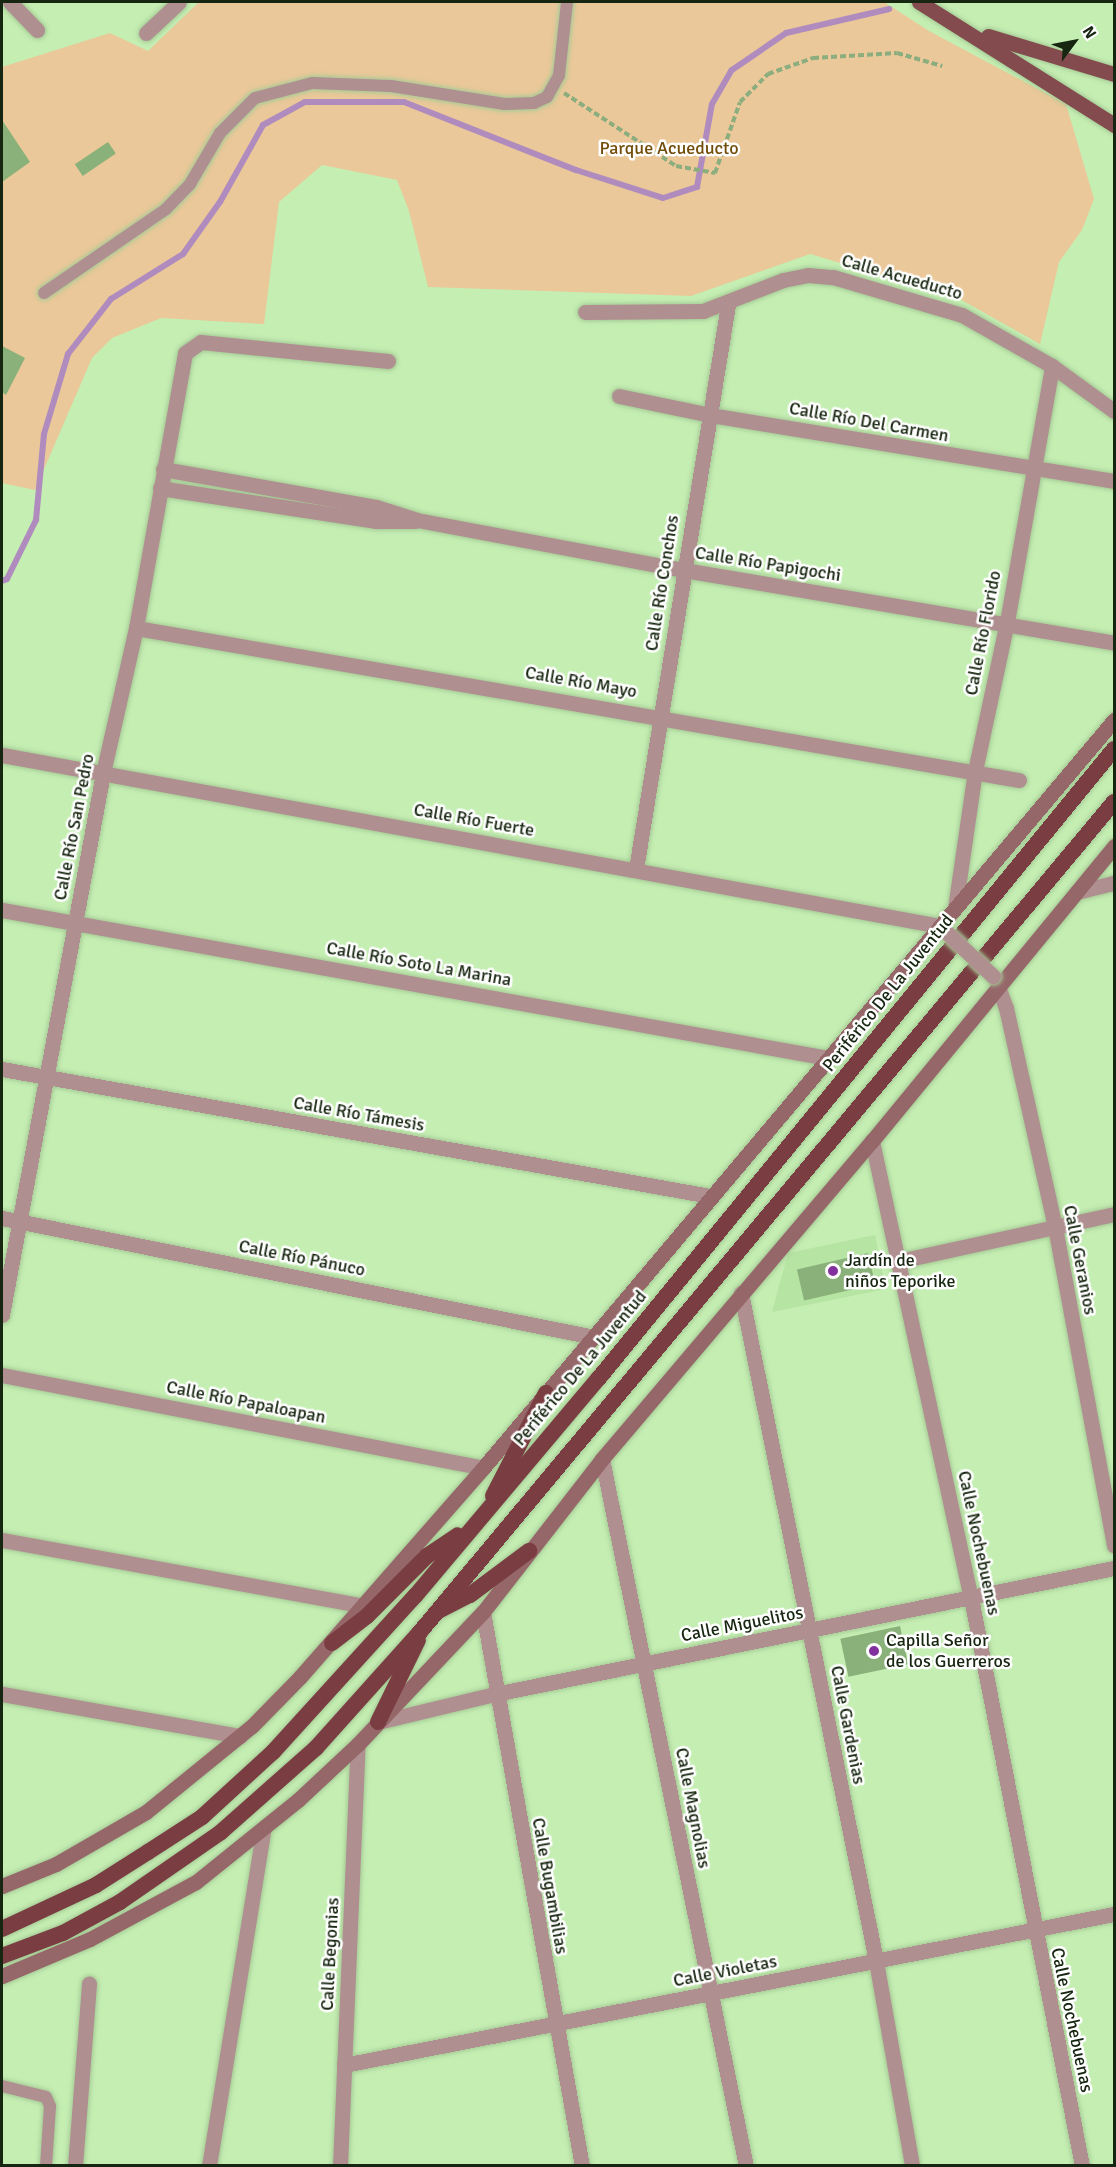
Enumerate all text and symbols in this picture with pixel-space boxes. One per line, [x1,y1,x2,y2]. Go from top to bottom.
north arrow [1044,12,1104,72]
text: N [1078,22,1101,42]
park label: Parque Acueducto [599,137,739,159]
street label: Calle Acueducto [839,249,965,305]
street label: Calle Río Del Carmen [788,397,950,447]
street label: Calle Río Conchos [641,513,683,653]
street label: Calle Río Papigochi [694,542,842,586]
street label: Calle Río Florido [960,569,1006,697]
street label: Calle Río Mayo [523,662,639,702]
street label: Calle Río San Pedro [49,752,99,902]
street label: Calle Río Fuerte [412,799,536,841]
street label: Periférico De La Juventud [818,910,958,1076]
street label: Calle Río Soto La Marina [325,937,513,991]
street label: Calle Río Támesis [292,1092,426,1136]
street label: Calle Geranios [1059,1203,1101,1317]
street label: Calle Río Pánuco [237,1235,367,1281]
place label: Jardín de niños Teporike [845,1250,955,1292]
marker: Jardín de niños Teporike [826,1264,840,1278]
street label: Periférico De La Juventud [509,1286,651,1450]
street label: Calle Río Papaloapan [165,1376,327,1428]
street label: Calle Nochebuenas [953,1469,1005,1617]
street label: Calle Miguelitos [679,1602,805,1646]
place label: Capilla Señor de los Guerreros [886,1630,1011,1672]
marker: Capilla Señor de los Guerreros [867,1644,881,1658]
street label: Calle Gardenias [826,1664,870,1786]
street label: Calle Magnolias [671,1746,715,1870]
street label: Calle Bugambilias [527,1816,573,1956]
street label: Calle Begonias [316,1897,344,2011]
street label: Calle Nochebuenas [1046,1946,1098,2094]
street label: Calle Violetas [671,1950,779,1992]

